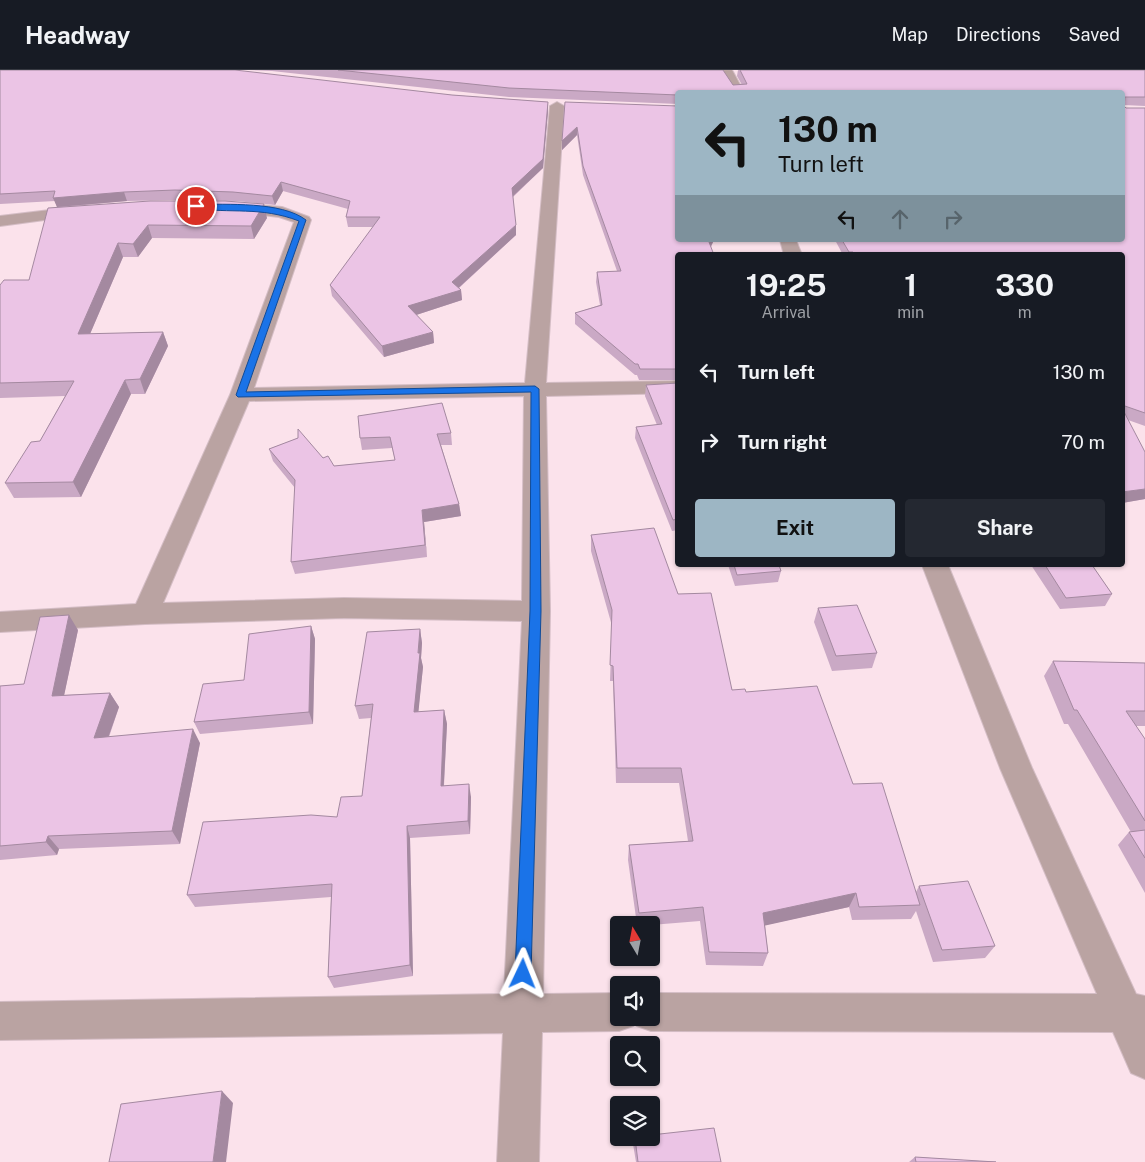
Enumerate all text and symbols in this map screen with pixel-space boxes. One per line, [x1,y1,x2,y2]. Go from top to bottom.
text: Headway [25,21,130,49]
text: Map [891,24,928,45]
text: Directions [956,24,1041,45]
text: Saved [1069,24,1120,45]
text: 130 m [778,109,878,150]
icon: left [695,110,760,175]
text: Turn left [778,151,864,177]
pin [175,185,217,227]
icon: arrive [182,192,210,220]
icon: left [833,205,861,233]
icon: ahead [886,205,914,233]
icon: right [939,205,967,233]
text: 19:25 [746,267,826,303]
text: 1 [904,267,917,303]
text: 330 [995,267,1054,303]
text: Arrival [761,303,811,322]
text: min [897,303,924,322]
text: m [1018,303,1032,322]
icon: left [695,358,723,386]
text: Turn left [738,361,815,383]
text: 130 m [1053,361,1105,383]
icon: right [695,428,723,456]
text: Turn right [738,431,827,453]
text: 70 m [1061,431,1105,453]
button: Exit [695,499,895,557]
button: Share [905,499,1105,557]
north arrow [610,916,660,966]
map controls [610,916,660,1146]
position arrow [496,947,548,999]
button: sound [610,976,660,1026]
button: search [610,1036,660,1086]
button: layers [610,1096,660,1146]

